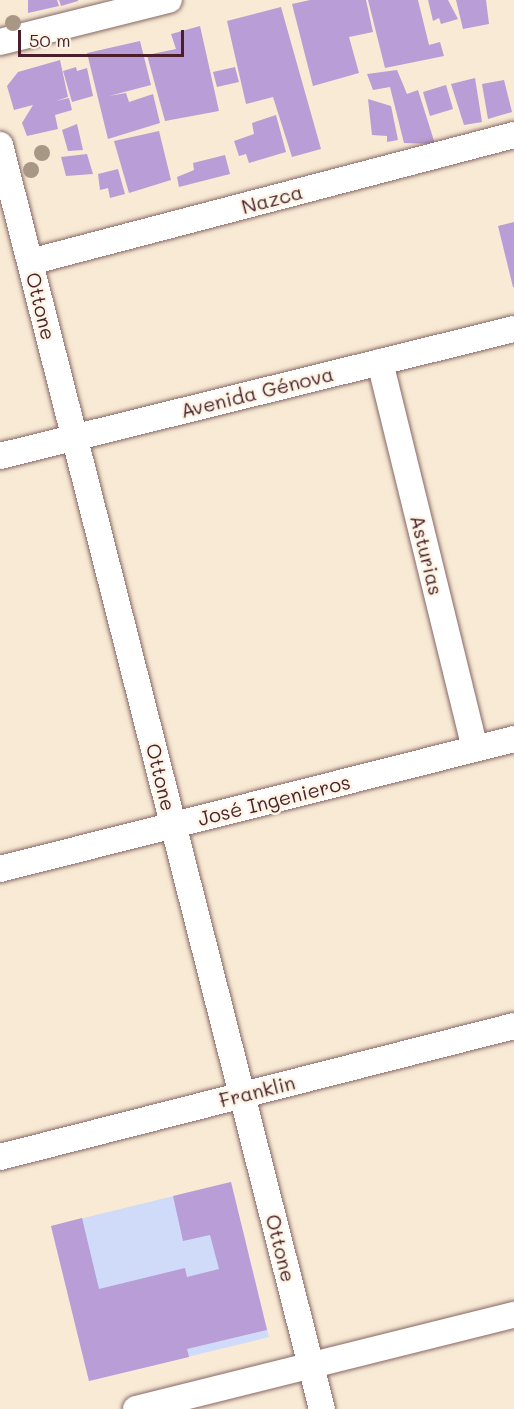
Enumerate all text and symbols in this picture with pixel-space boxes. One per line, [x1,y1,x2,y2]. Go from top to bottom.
scale bar [21,18,188,56]
text: 50 m [29,28,71,52]
street label: Nazca [239,179,305,219]
street label: Ottone [21,270,61,342]
street label: Avenida Génova [178,361,336,423]
street label: Asturias [405,512,449,598]
street label: Ottone [141,741,181,813]
street label: José Ingenieros [195,769,353,831]
street label: Franklin [216,1070,298,1112]
street label: Ottone [261,1212,301,1284]

